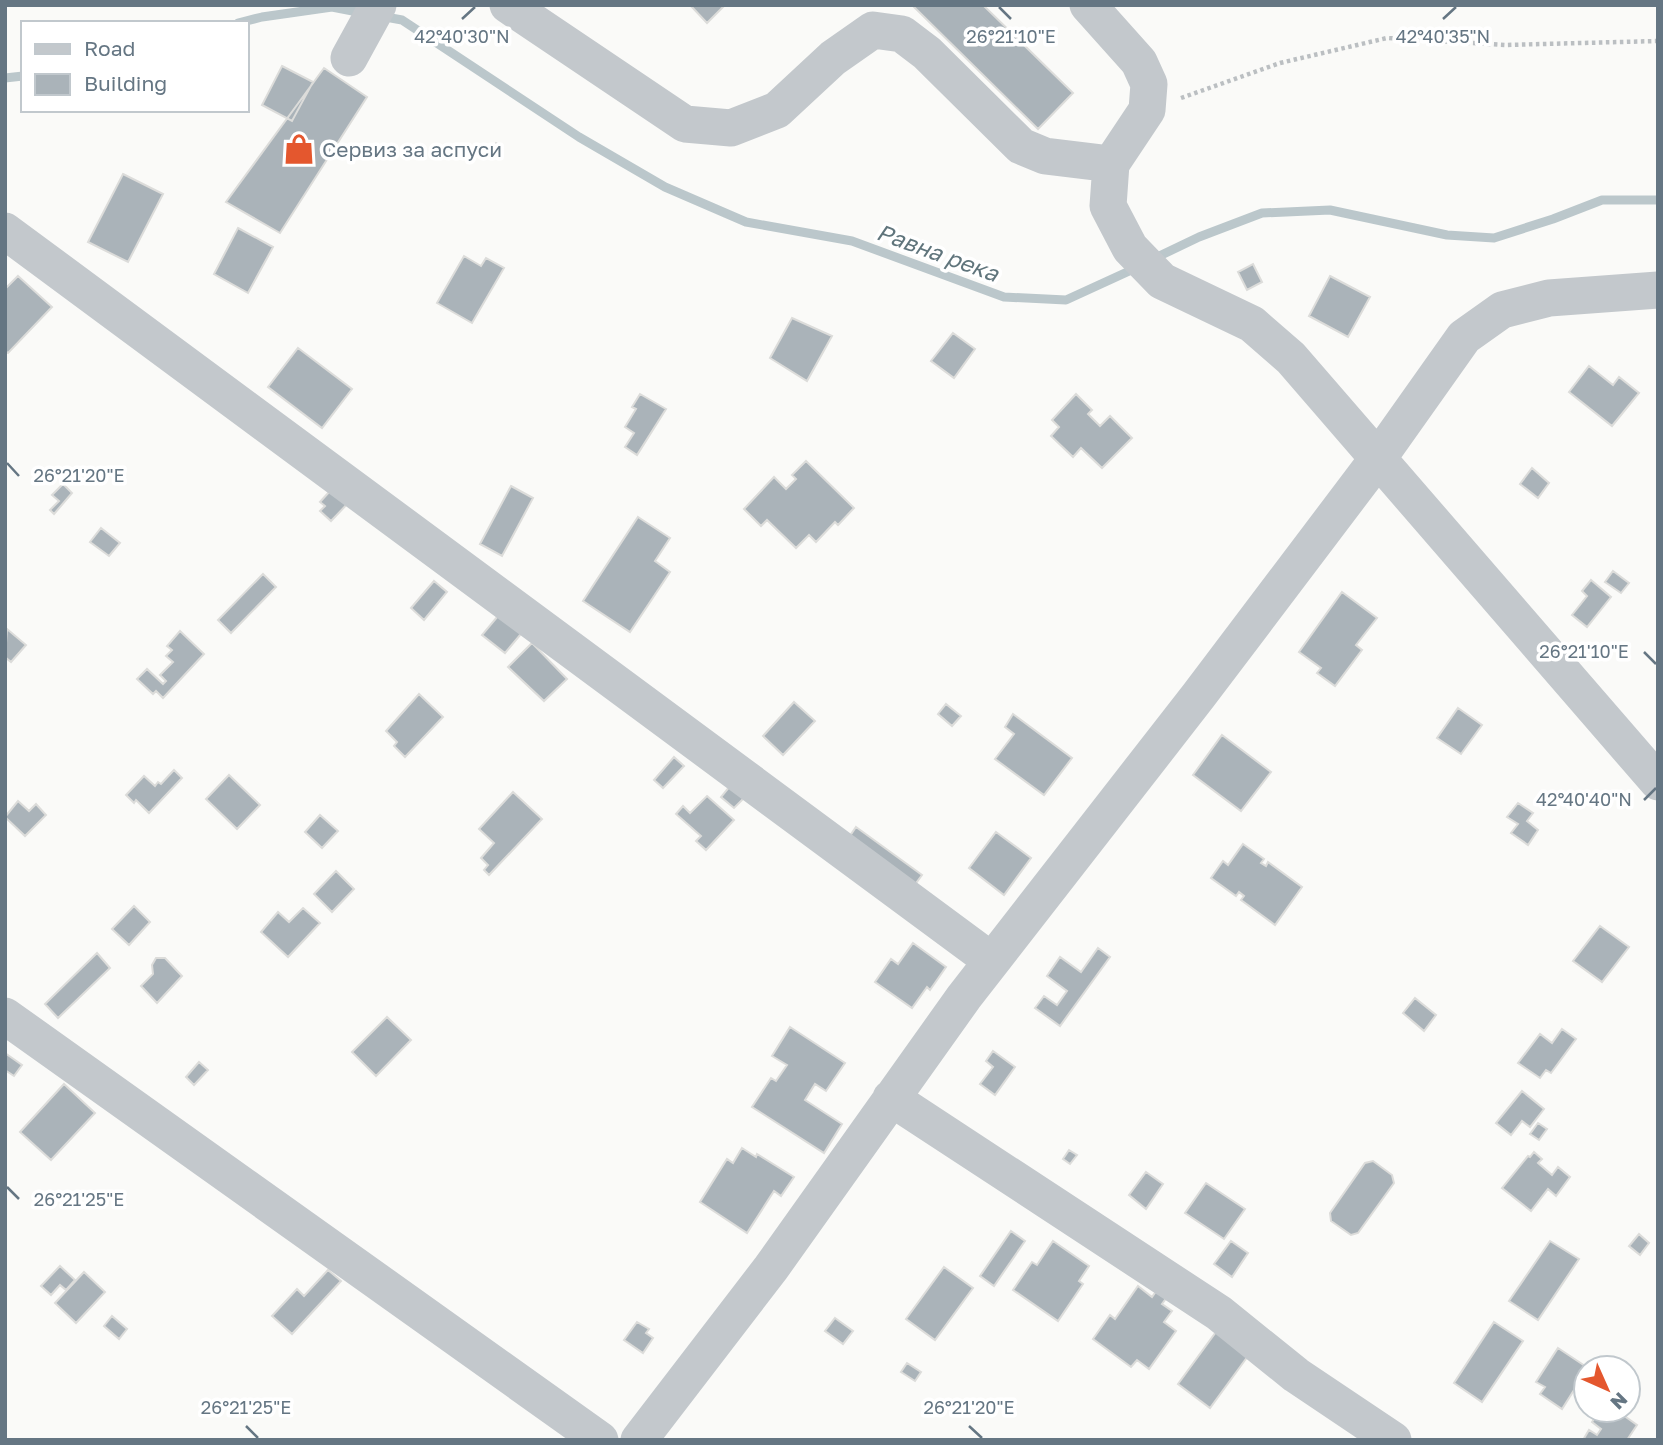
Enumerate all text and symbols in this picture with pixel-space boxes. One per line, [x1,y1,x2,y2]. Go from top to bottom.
legend [21,21,248,112]
text: 42°40'30"N [414,25,510,47]
text: 26°21'10"E [966,25,1056,47]
text: 42°40'35"N [1396,25,1490,47]
text: Road [84,35,135,61]
text: Building [84,70,167,96]
shop icon: Сервиз за аспуси [282,132,316,166]
place label: Сервиз за аспуси [322,136,502,162]
water label: Равна река [873,217,1004,287]
text: 26°21'20"E [33,464,125,486]
text: 26°21'10"E [1539,640,1629,662]
text: 42°40'40"N [1536,788,1632,810]
text: 26°21'25"E [34,1188,124,1210]
north arrow [1572,1354,1642,1424]
text: N [1606,1388,1633,1415]
text: 26°21'25"E [201,1396,291,1418]
text: 26°21'20"E [923,1396,1015,1418]

